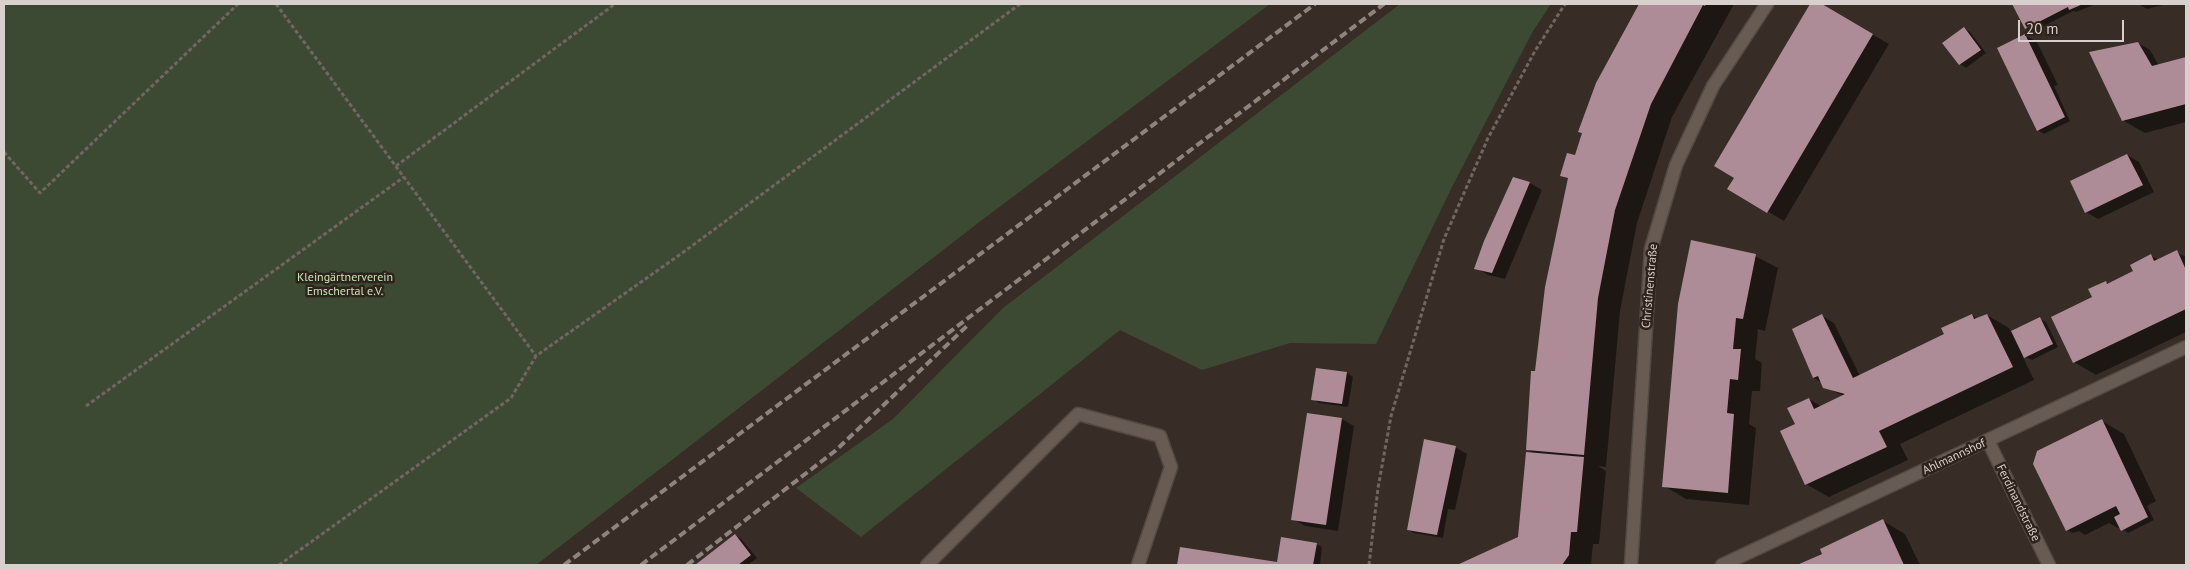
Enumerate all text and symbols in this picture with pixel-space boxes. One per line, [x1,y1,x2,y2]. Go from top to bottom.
scale bar [2020,10,2126,42]
text: 20 m [2026,19,2059,38]
street label: Christinenstraße [1639,243,1661,329]
park label: Kleingärtnerverein Emschertal e.V. [297,271,393,299]
street label: Ahlmannshof [1920,436,1988,478]
street label: Ferdinandstraße [1993,462,2043,544]

